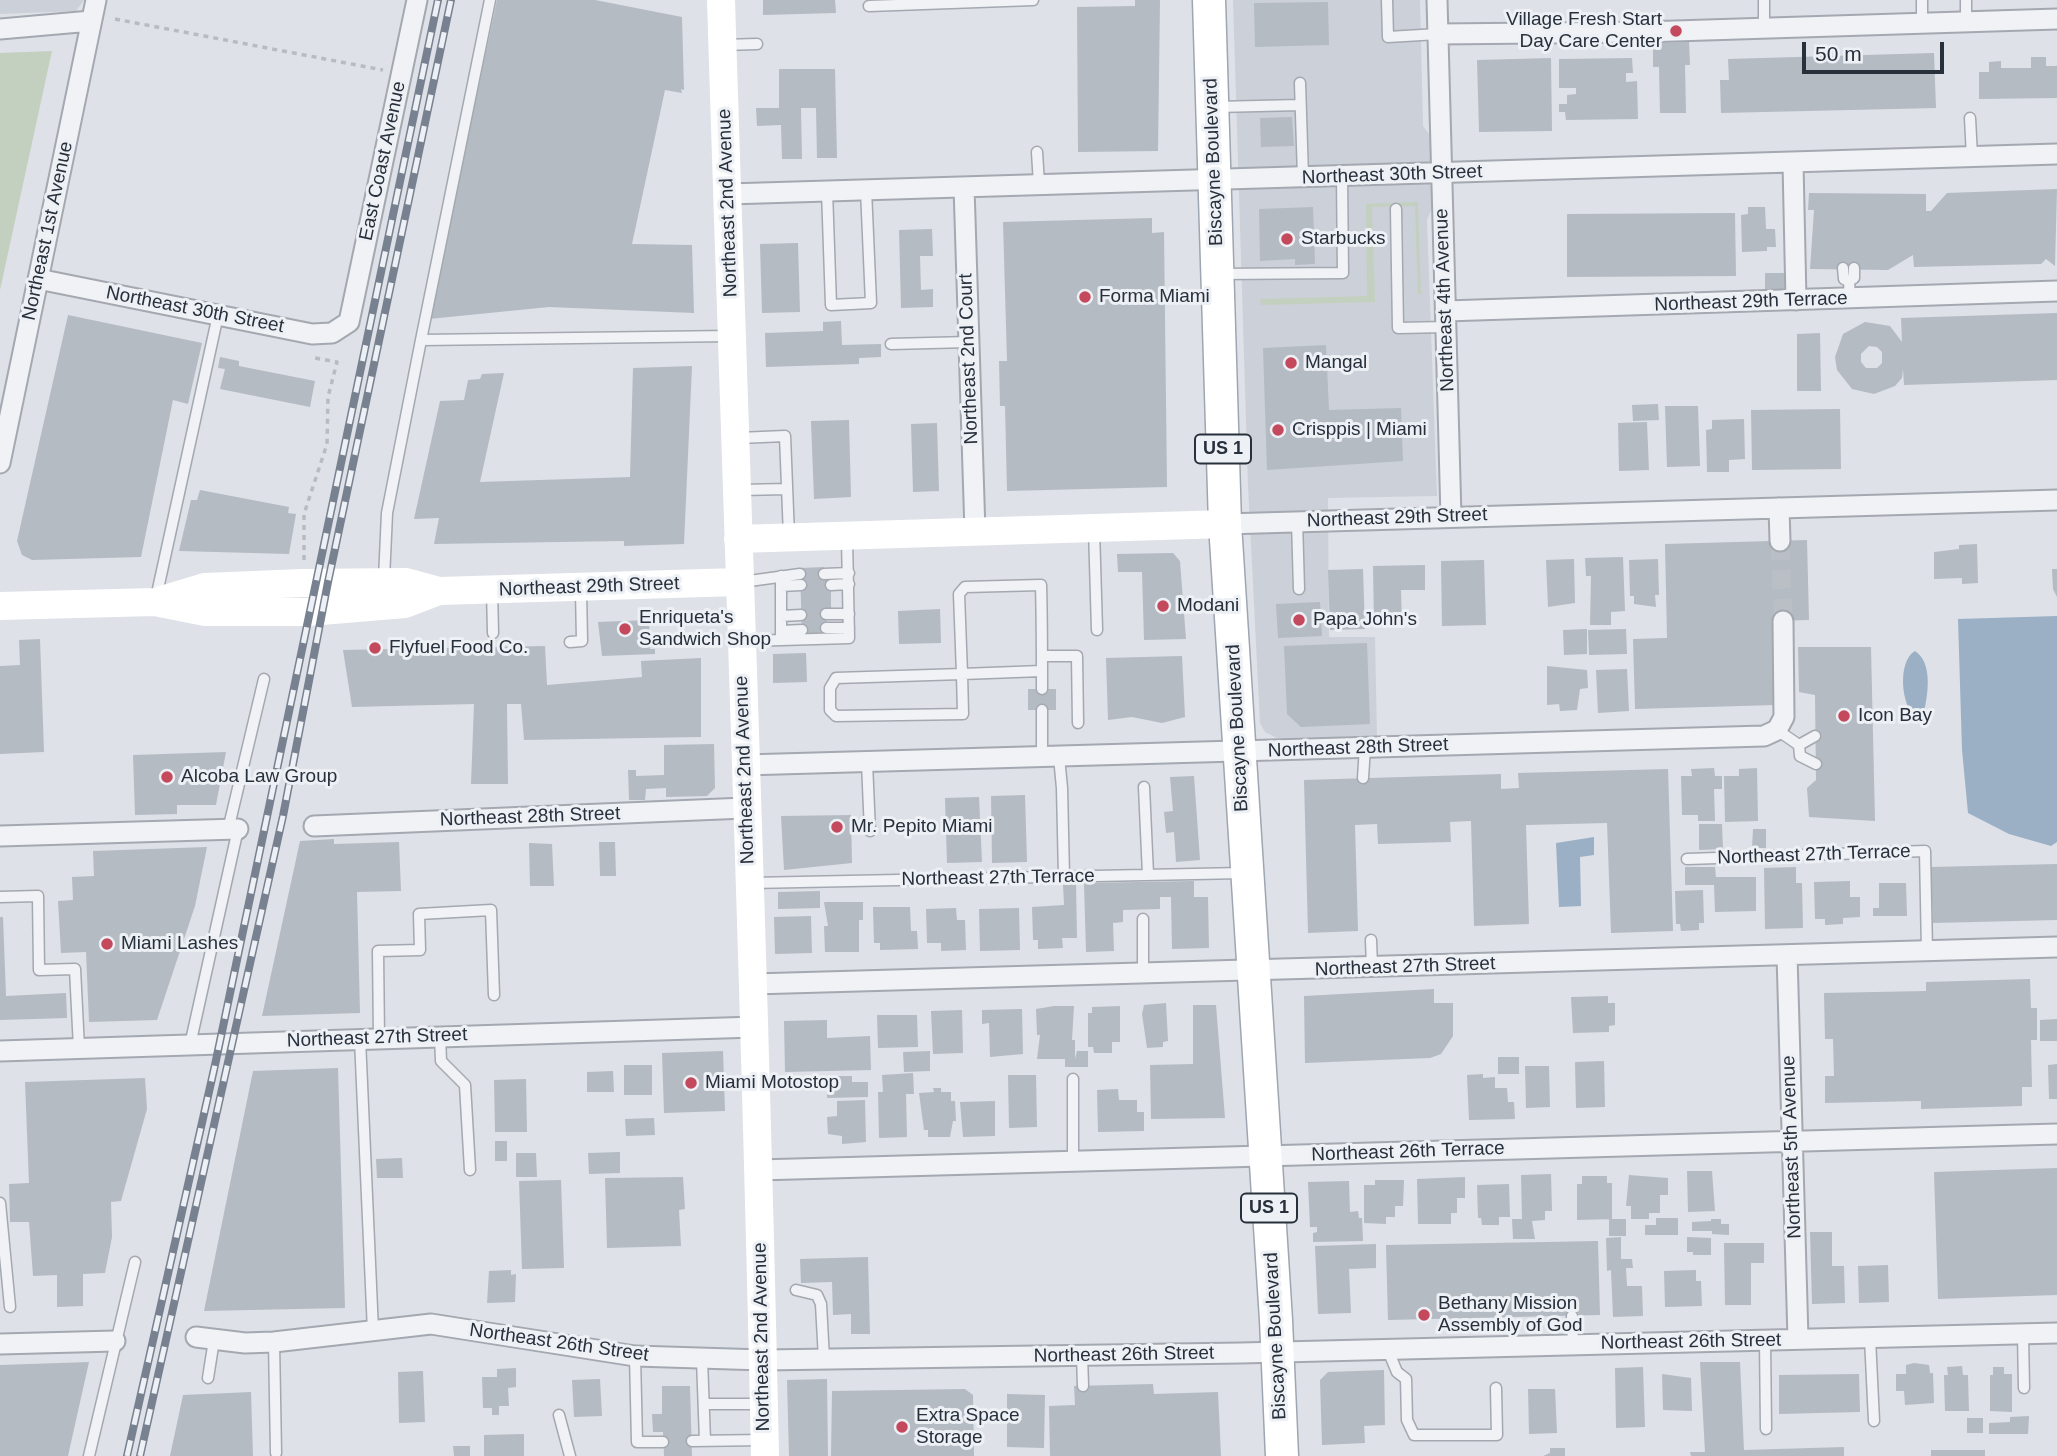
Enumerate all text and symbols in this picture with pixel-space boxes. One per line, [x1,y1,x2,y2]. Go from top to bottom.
place label: Village Fresh Start Day Care Center [1506,9,1662,53]
marker: Village Fresh Start Day Care Center [1668,23,1684,39]
scale bar [1805,28,1947,72]
text: 50 m [1815,42,1862,65]
street label: Biscayne Boulevard [1200,78,1228,246]
street label: East Coast Avenue [355,79,411,243]
street label: Northeast 2nd Avenue [713,108,743,298]
street label: Northeast 1st Avenue [18,139,78,323]
street label: Northeast 30th Street [1301,160,1483,190]
street label: Northeast 4th Avenue [1430,208,1460,392]
place label: Starbucks [1301,228,1385,250]
marker: Starbucks [1279,231,1295,247]
street label: Northeast 2nd Court [955,273,983,445]
street label: Northeast 30th Street [104,282,286,338]
place label: Forma Miami [1099,286,1210,308]
street label: Northeast 29th Terrace [1654,287,1848,317]
marker: Forma Miami [1077,289,1093,305]
place label: Mangal [1305,352,1367,374]
marker: Mangal [1283,355,1299,371]
place label: Crisppis | Miami [1292,419,1427,441]
marker: Crisppis | Miami [1270,422,1286,438]
road number: US 1 [1195,434,1251,463]
street label: Northeast 29th Street [1306,503,1488,533]
street label: Northeast 29th Street [498,572,680,602]
place label: Modani [1177,595,1239,617]
marker: Modani [1155,598,1171,614]
place label: Enriqueta's Sandwich Shop [639,607,771,651]
place label: Papa John's [1313,609,1417,631]
marker: Papa John's [1291,612,1307,628]
marker: Enriqueta's Sandwich Shop [617,621,633,637]
place label: Flyfuel Food Co. [389,637,528,659]
marker: Flyfuel Food Co. [367,640,383,656]
street label: Biscayne Boulevard [1222,644,1254,812]
street label: Northeast 2nd Avenue [730,675,760,865]
place label: Icon Bay [1858,705,1932,727]
marker: Icon Bay [1836,708,1852,724]
street label: Northeast 28th Street [1267,733,1449,763]
place label: Alcoba Law Group [181,766,337,788]
marker: Alcoba Law Group [159,769,175,785]
street label: Northeast 28th Street [439,802,621,832]
place label: Mr. Pepito Miami [851,816,992,838]
marker: Mr. Pepito Miami [829,819,845,835]
street label: Northeast 27th Terrace [1717,840,1911,870]
street label: Northeast 27th Terrace [901,865,1095,891]
place label: Miami Lashes [121,933,238,955]
marker: Miami Lashes [99,936,115,952]
street label: Northeast 27th Street [1314,952,1496,982]
street label: Northeast 27th Street [286,1023,468,1053]
street label: Northeast 5th Avenue [1777,1055,1807,1239]
place label: Miami Motostop [705,1072,839,1094]
marker: Miami Motostop [683,1075,699,1091]
street label: Northeast 26th Terrace [1311,1137,1505,1167]
road number: US 1 [1241,1194,1297,1223]
street label: Northeast 2nd Avenue [749,1242,775,1432]
street label: Biscayne Boulevard [1260,1252,1292,1420]
place label: Bethany Mission Assembly of God [1438,1293,1583,1337]
marker: Bethany Mission Assembly of God [1416,1307,1432,1323]
street label: Northeast 26th Street [468,1319,650,1367]
street label: Northeast 26th Street [1601,1329,1781,1355]
street label: Northeast 26th Street [1034,1342,1214,1368]
place label: Extra Space Storage [916,1405,1019,1449]
marker: Extra Space Storage [894,1419,910,1435]

